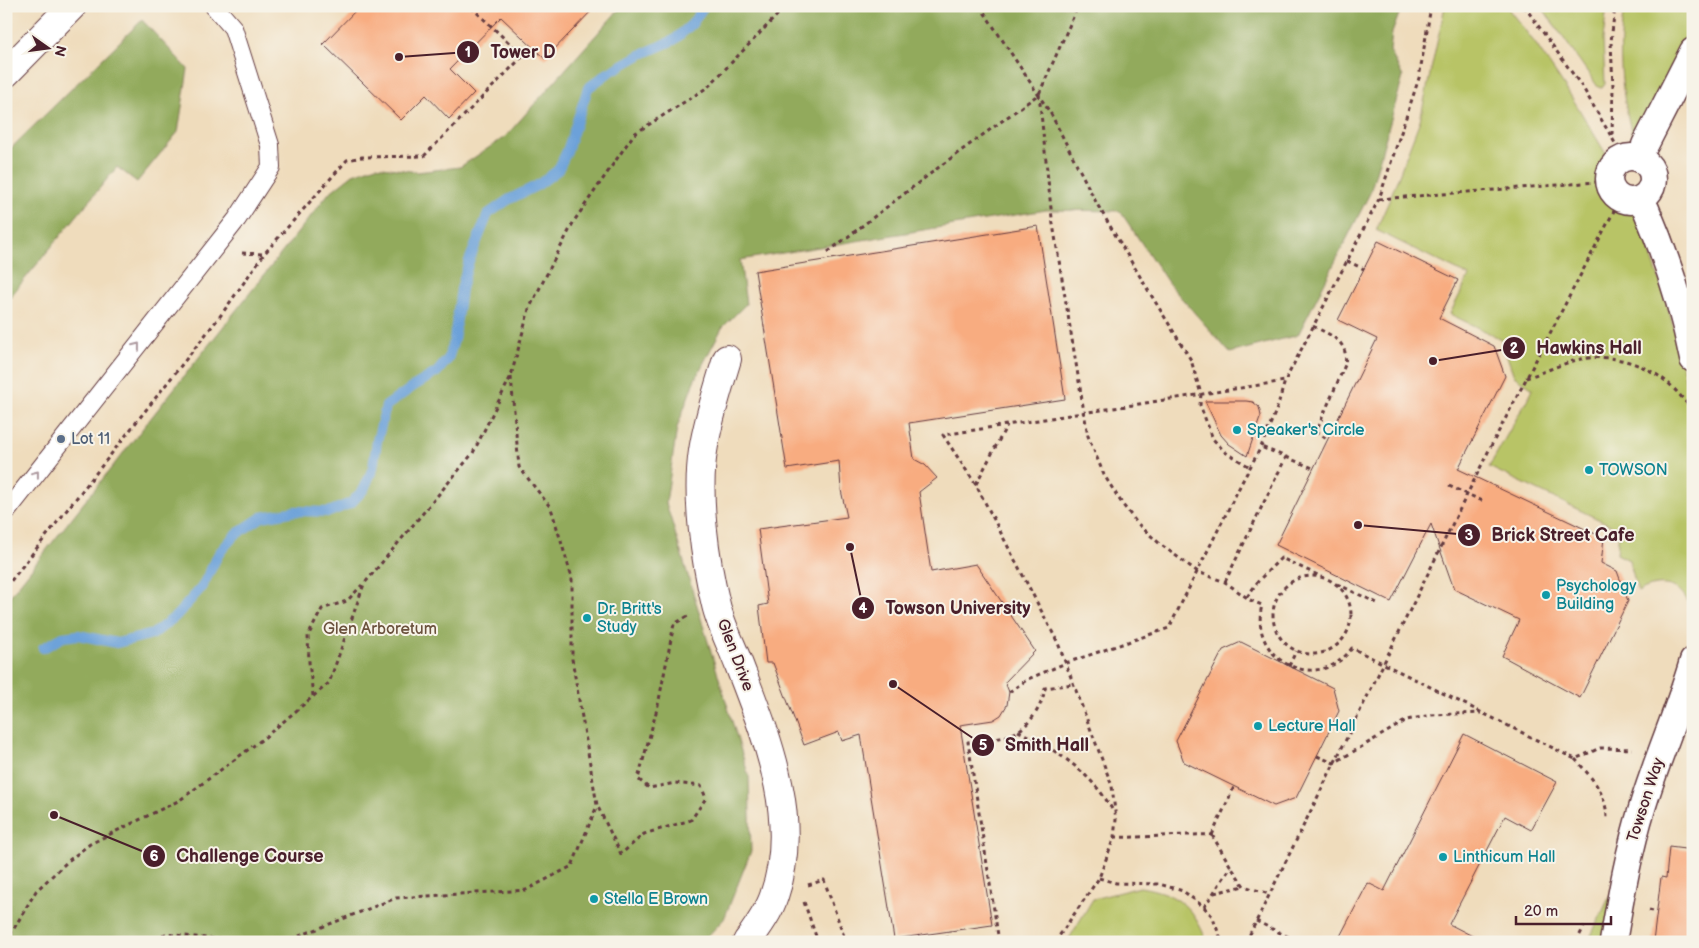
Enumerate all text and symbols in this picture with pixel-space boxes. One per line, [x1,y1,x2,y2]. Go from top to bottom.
north arrow [22,22,72,72]
callout: Tower D [456,35,566,68]
text: Tower D [490,42,556,63]
text: 1 [465,43,471,62]
text: N [51,44,70,58]
callout: Hawkins Hall [1501,331,1652,364]
text: Hawkins Hall [1536,338,1642,359]
text: 2 [1510,339,1519,358]
one-way arrow [131,342,140,352]
place label: Speaker's Circle [1247,421,1365,440]
marker: Speaker's Circle [1231,424,1243,436]
place label: Lot 11 [71,430,110,449]
marker: Lot 11 [55,433,67,445]
place label: TOWSON [1599,461,1668,480]
marker: TOWSON [1583,464,1595,476]
one-way arrow [31,470,40,479]
callout: Brick Street Cafe [1457,518,1645,551]
text: Brick Street Cafe [1491,525,1635,546]
text: 3 [1465,526,1474,545]
place label: Psychology Building [1556,577,1637,614]
marker: Psychology Building [1540,589,1552,601]
callout: Towson University [850,592,1040,625]
text: Towson University [886,598,1031,619]
text: 4 [859,599,868,618]
place label: Dr. Britt's Study [597,600,662,637]
marker: Dr. Britt's Study [581,612,593,624]
street label: Glen Drive [713,616,758,694]
park label: Glen Arboretum [323,620,437,639]
place label: Lecture Hall [1268,717,1356,736]
marker: Lecture Hall [1252,720,1264,732]
callout: Smith Hall [970,728,1099,761]
text: Smith Hall [1005,735,1089,756]
text: 5 [979,736,988,755]
street label: Towson Way [1623,755,1669,844]
callout: Challenge Course [141,839,333,872]
text: Challenge Course [176,846,324,867]
text: 6 [149,847,159,866]
place label: Linthicum Hall [1453,848,1555,867]
marker: Linthicum Hall [1437,851,1449,863]
place label: Stella E Brown [604,890,708,909]
marker: Stella E Brown [588,893,600,905]
scale bar [1516,893,1612,925]
text: 20 m [1524,902,1558,921]

